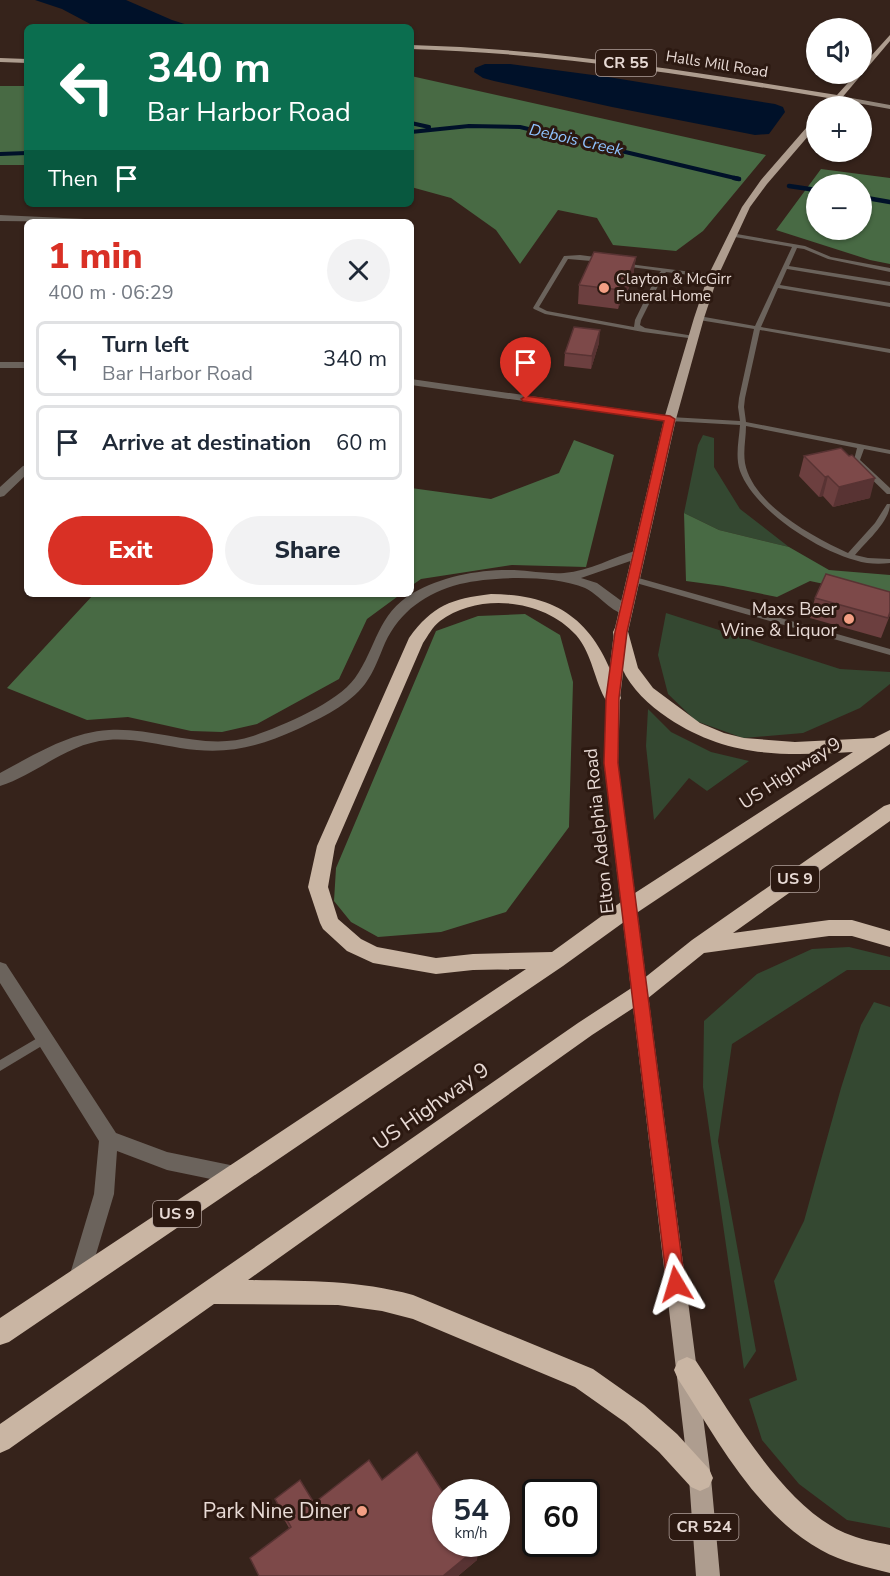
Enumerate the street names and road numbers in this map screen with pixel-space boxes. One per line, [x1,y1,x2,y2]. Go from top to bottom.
street label: Halls Mill Road [664,46,770,82]
road number: CR 55 [596,50,656,76]
street label: US Highway 9 [735,731,845,815]
street label: Elton Adelphia Road [578,747,620,915]
road number: US 9 [771,866,819,892]
street label: US Highway 9 [367,1056,495,1156]
road number: US 9 [153,1201,201,1227]
road number: CR 524 [670,1514,738,1540]

